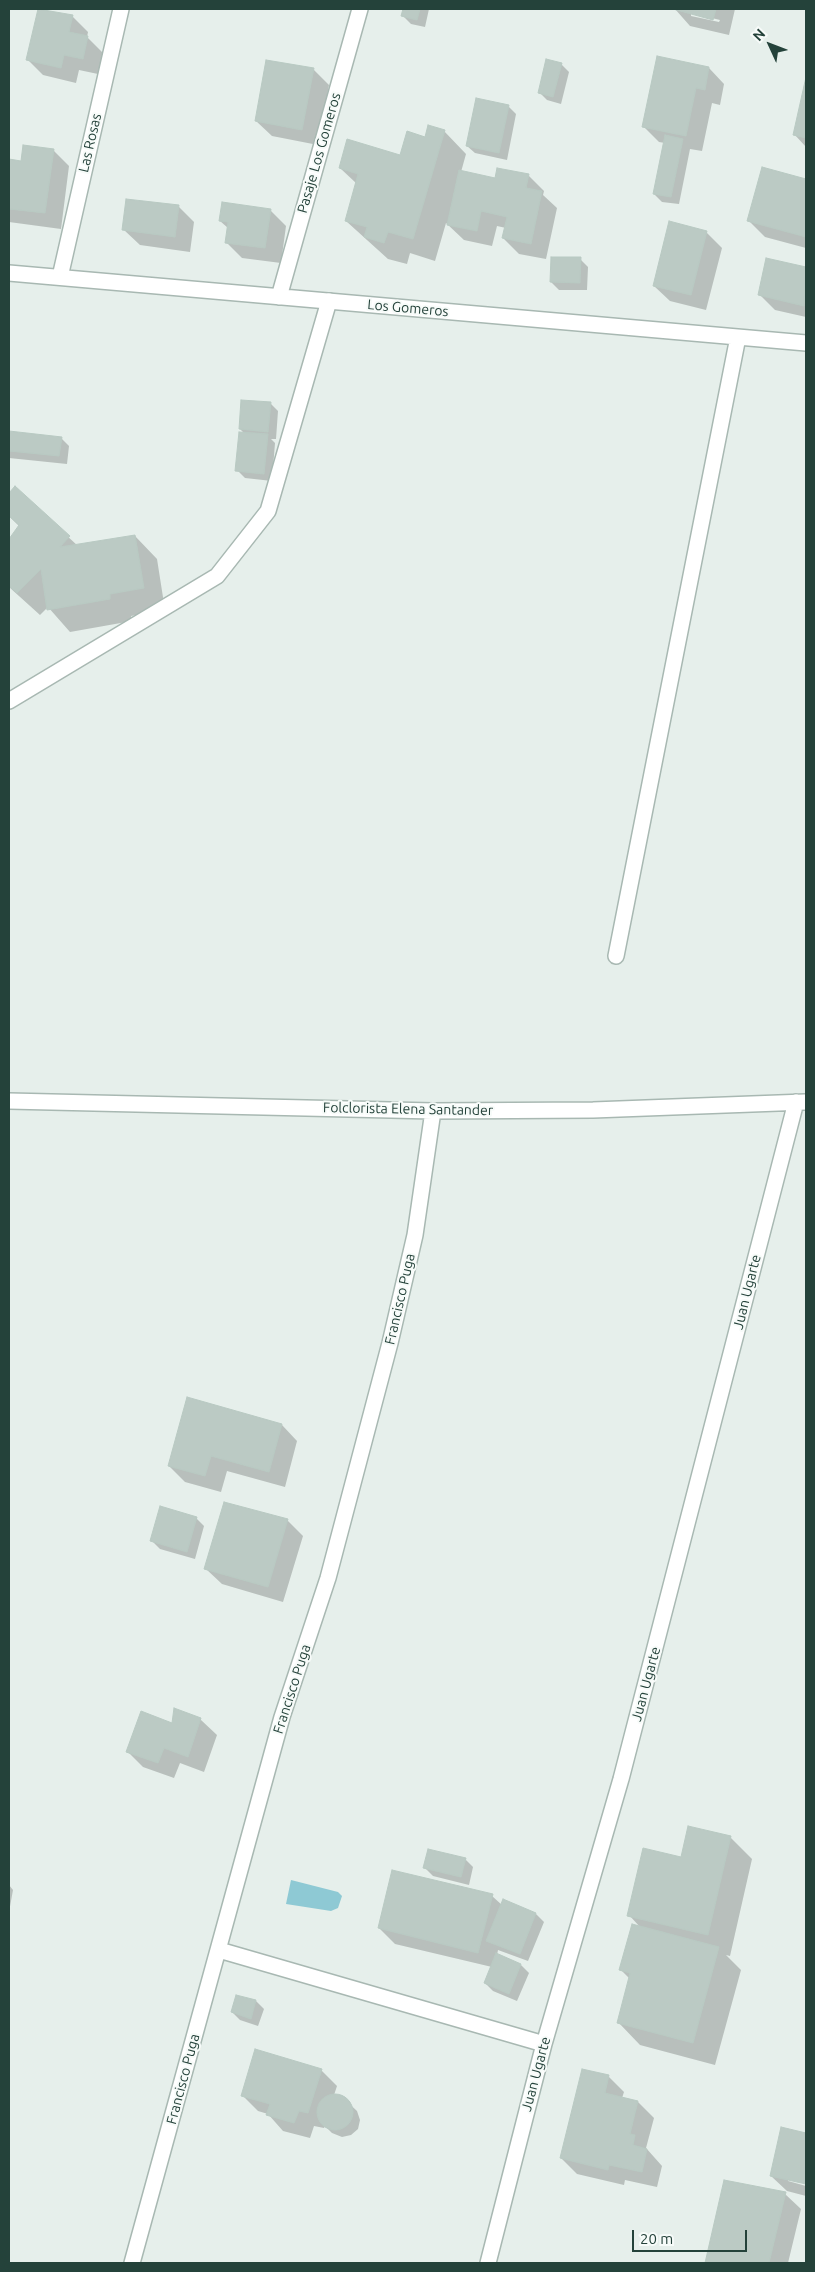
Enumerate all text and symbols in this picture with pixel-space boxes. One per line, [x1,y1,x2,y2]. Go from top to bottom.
north arrow [745,20,795,70]
text: N [750,25,768,44]
street label: Pasaje Los Gomeros [294,91,344,215]
street label: Las Rosas [75,112,105,174]
street label: Los Gomeros [367,296,449,320]
street label: Folclorista Elena Santander [323,1099,493,1119]
street label: Francisco Puga [381,1252,419,1346]
street label: Juan Ugarte [730,1253,764,1331]
street label: Francisco Puga [270,1642,314,1736]
street label: Juan Ugarte [628,1645,664,1723]
street label: Francisco Puga [163,2032,203,2126]
street label: Juan Ugarte [518,2035,554,2113]
scale bar [635,2220,750,2252]
text: 20 m [640,2230,673,2247]

